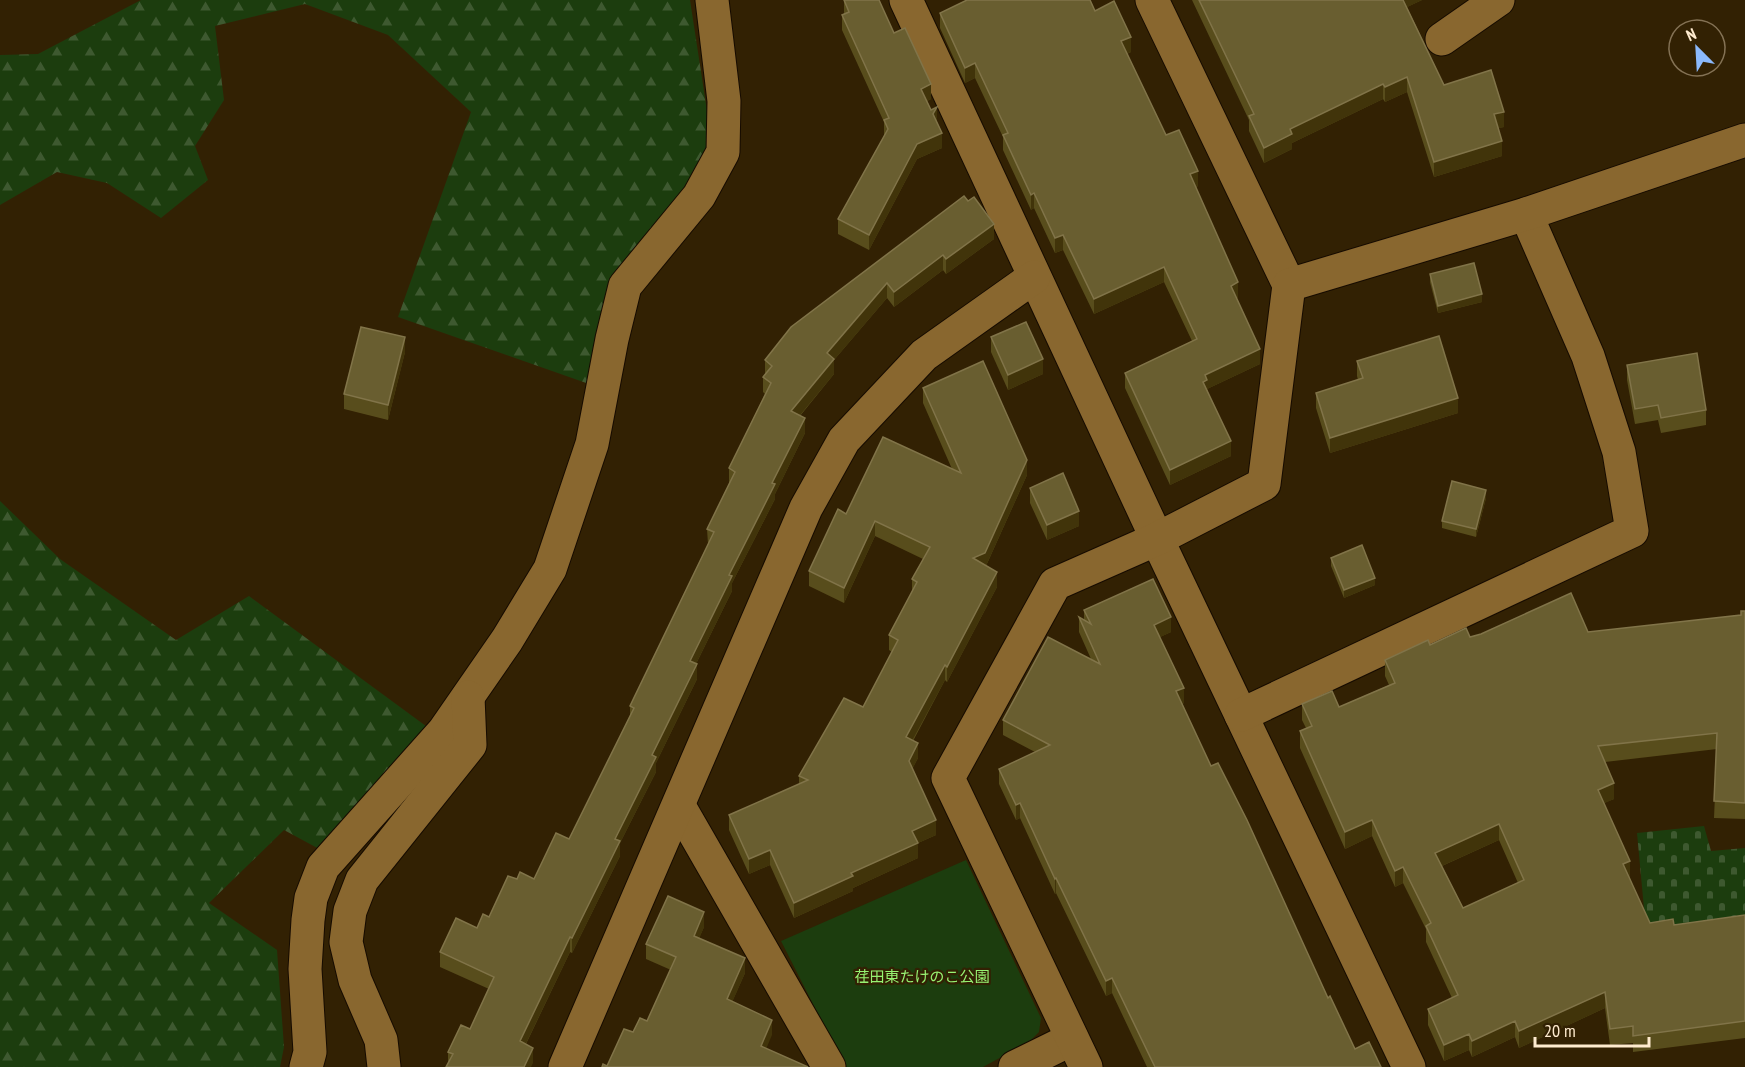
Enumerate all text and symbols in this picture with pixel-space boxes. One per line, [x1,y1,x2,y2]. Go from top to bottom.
north arrow [1667,18,1727,78]
text: N [1683,23,1699,45]
park label: 荏田東たけのこ公園 [854,967,990,986]
scale bar [1535,1010,1649,1048]
text: 20 m [1544,1019,1576,1042]

